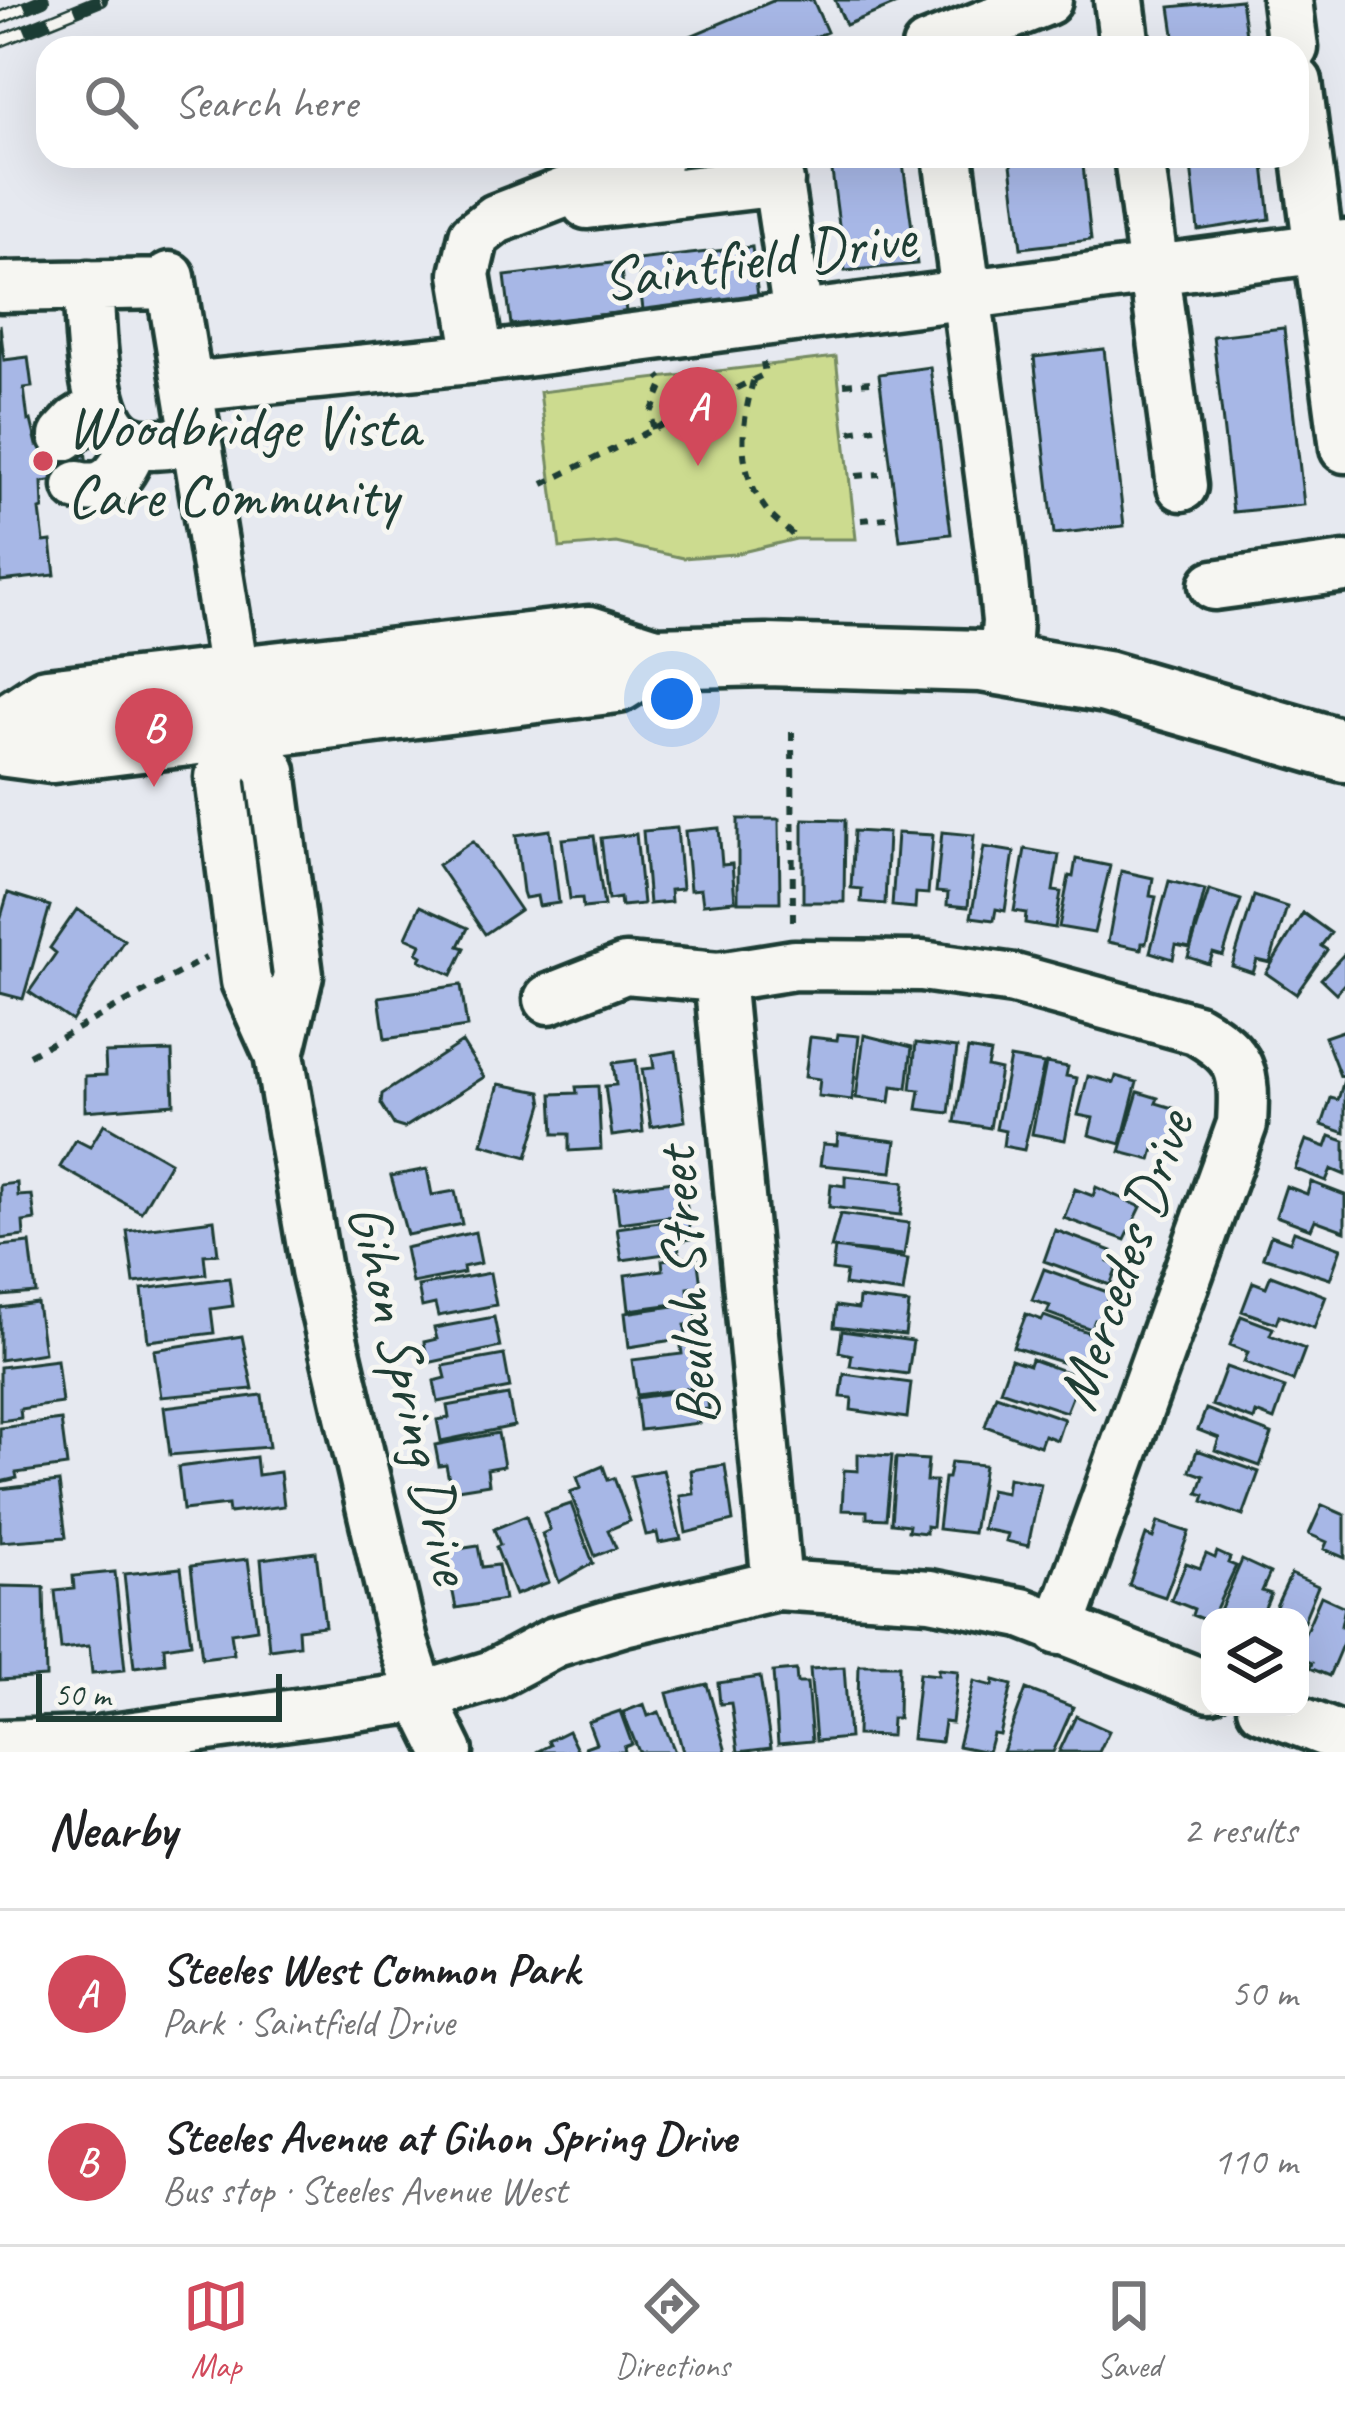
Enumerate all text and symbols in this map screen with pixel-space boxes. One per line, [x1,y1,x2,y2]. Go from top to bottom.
search box [36,36,1309,168]
icon: search [78,69,144,135]
text: Search here [174,74,357,131]
street label: Saintfield Drive [597,198,923,318]
pin: A [659,367,737,466]
place label: Woodbridge Vista Care Community [67,389,425,534]
marker: Woodbridge Vista Care Community [30,448,56,474]
your location [642,669,702,729]
pin: B [115,688,193,787]
street label: Mercedes Drive [1038,1098,1211,1419]
street label: Beulah Street [636,1140,736,1429]
street label: Gihon Spring Drive [330,1196,492,1594]
map controls [1201,1608,1309,1716]
button: layers [1201,1608,1309,1716]
scale bar [36,1668,282,1721]
text: 50 m [54,1674,110,1716]
text: Nearby [48,1798,176,1862]
text: 2 results [1183,1806,1297,1855]
text: Steeles West Common Park [162,1941,579,1998]
text: A [77,1969,97,2018]
text: 50 m [1231,1969,1297,2018]
text: Park · Saintfield Drive [162,1998,455,2047]
text: Steeles Avenue at Gihon Spring Drive [162,2109,736,2166]
text: B [77,2137,97,2186]
text: 110 m [1213,2137,1297,2186]
text: Bus stop · Steeles Avenue West [162,2166,567,2215]
tab: Map [183,2273,249,2387]
tab: Directions [615,2273,730,2387]
tab: Saved [1096,2273,1162,2387]

